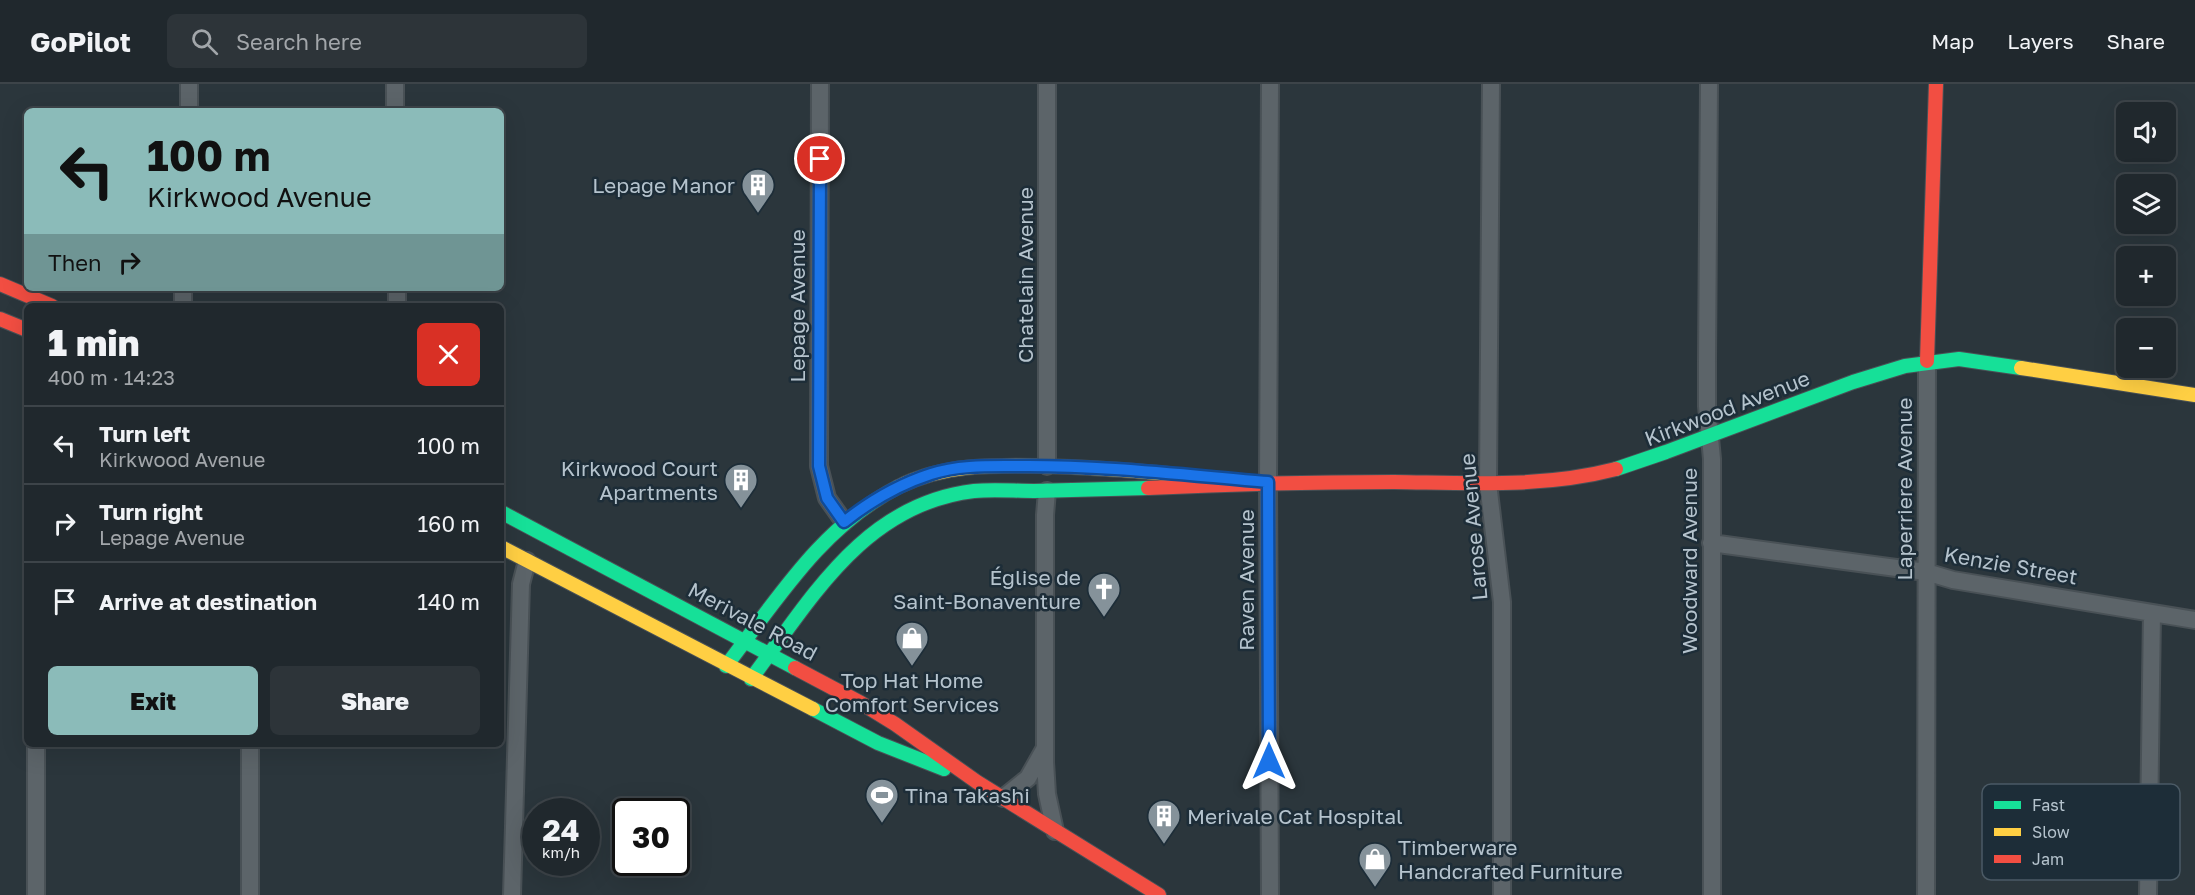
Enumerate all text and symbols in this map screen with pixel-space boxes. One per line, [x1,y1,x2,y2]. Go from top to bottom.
search box [167,14,587,68]
text: GoPilot [30,25,131,58]
icon: search [188,25,221,58]
text: Search here [236,28,362,55]
text: Map [1931,28,1974,54]
text: Layers [2007,28,2074,54]
text: Share [2107,28,2165,54]
map controls [2116,102,2176,378]
button: sound [2116,102,2176,162]
text: 100 m [147,130,270,180]
icon: left [48,132,126,210]
pin [794,133,845,184]
icon: arrive [803,142,836,175]
building icon: Lepage Manor [740,167,776,214]
place label: Lepage Manor [592,172,735,198]
button: layers [2116,174,2176,234]
text: Kirkwood Avenue [147,181,372,213]
street label: Chatelain Avenue [1012,187,1038,363]
street label: Lepage Avenue [784,229,810,383]
icon: right [113,246,146,279]
button: + [2116,246,2176,306]
text: Then [48,249,101,276]
button: − [2116,318,2176,378]
text: 1 min [48,321,139,364]
button: close [417,323,480,386]
text: 400 m · 14:23 [48,365,175,389]
street label: Kirkwood Avenue [1641,365,1813,451]
street label: Laperriere Avenue [1891,398,1917,580]
text: Turn left [99,420,190,447]
icon: left [48,429,81,462]
text: 100 m [417,432,480,459]
text: Kirkwood Avenue [99,447,265,471]
street label: Larose Avenue [1454,452,1492,602]
place label: Kirkwood Court Apartments [561,455,718,505]
building icon: Kirkwood Court Apartments [723,462,759,509]
street label: Woodward Avenue [1676,468,1702,654]
text: Turn right [99,498,203,525]
icon: right [48,507,81,540]
street label: Raven Avenue [1233,509,1259,651]
text: 160 m [417,510,480,537]
text: Lepage Avenue [99,525,245,549]
street label: Kenzie Street [1942,540,2080,590]
place label: Église de Saint-Bonaventure [893,564,1081,614]
church icon: Église de Saint-Bonaventure [1086,571,1122,618]
street label: Merivale Road [684,576,822,666]
icon: arrive [48,585,81,618]
text: Arrive at destination [99,588,317,615]
text: 140 m [417,588,480,615]
shop icon: Top Hat Home Comfort Services [894,620,930,667]
button: Exit [48,666,258,735]
button: Share [270,666,480,735]
place label: Top Hat Home Comfort Services [825,667,999,717]
position arrow [1237,729,1301,793]
sports icon: Tina Takashi [864,777,900,824]
place label: Tina Takashi [905,782,1030,808]
legend [1982,784,2180,880]
text: Fast [2032,795,2065,815]
speed limit sign: 30 [612,798,690,876]
building icon: Merivale Cat Hospital [1146,798,1182,845]
place label: Merivale Cat Hospital [1187,803,1403,829]
text: 24 [542,812,580,848]
text: Slow [2032,822,2070,842]
place label: Timberware Handcrafted Furniture [1398,834,1623,884]
shop icon: Timberware Handcrafted Furniture [1357,841,1393,888]
text: km/h [542,843,580,861]
text: Jam [2032,849,2064,869]

